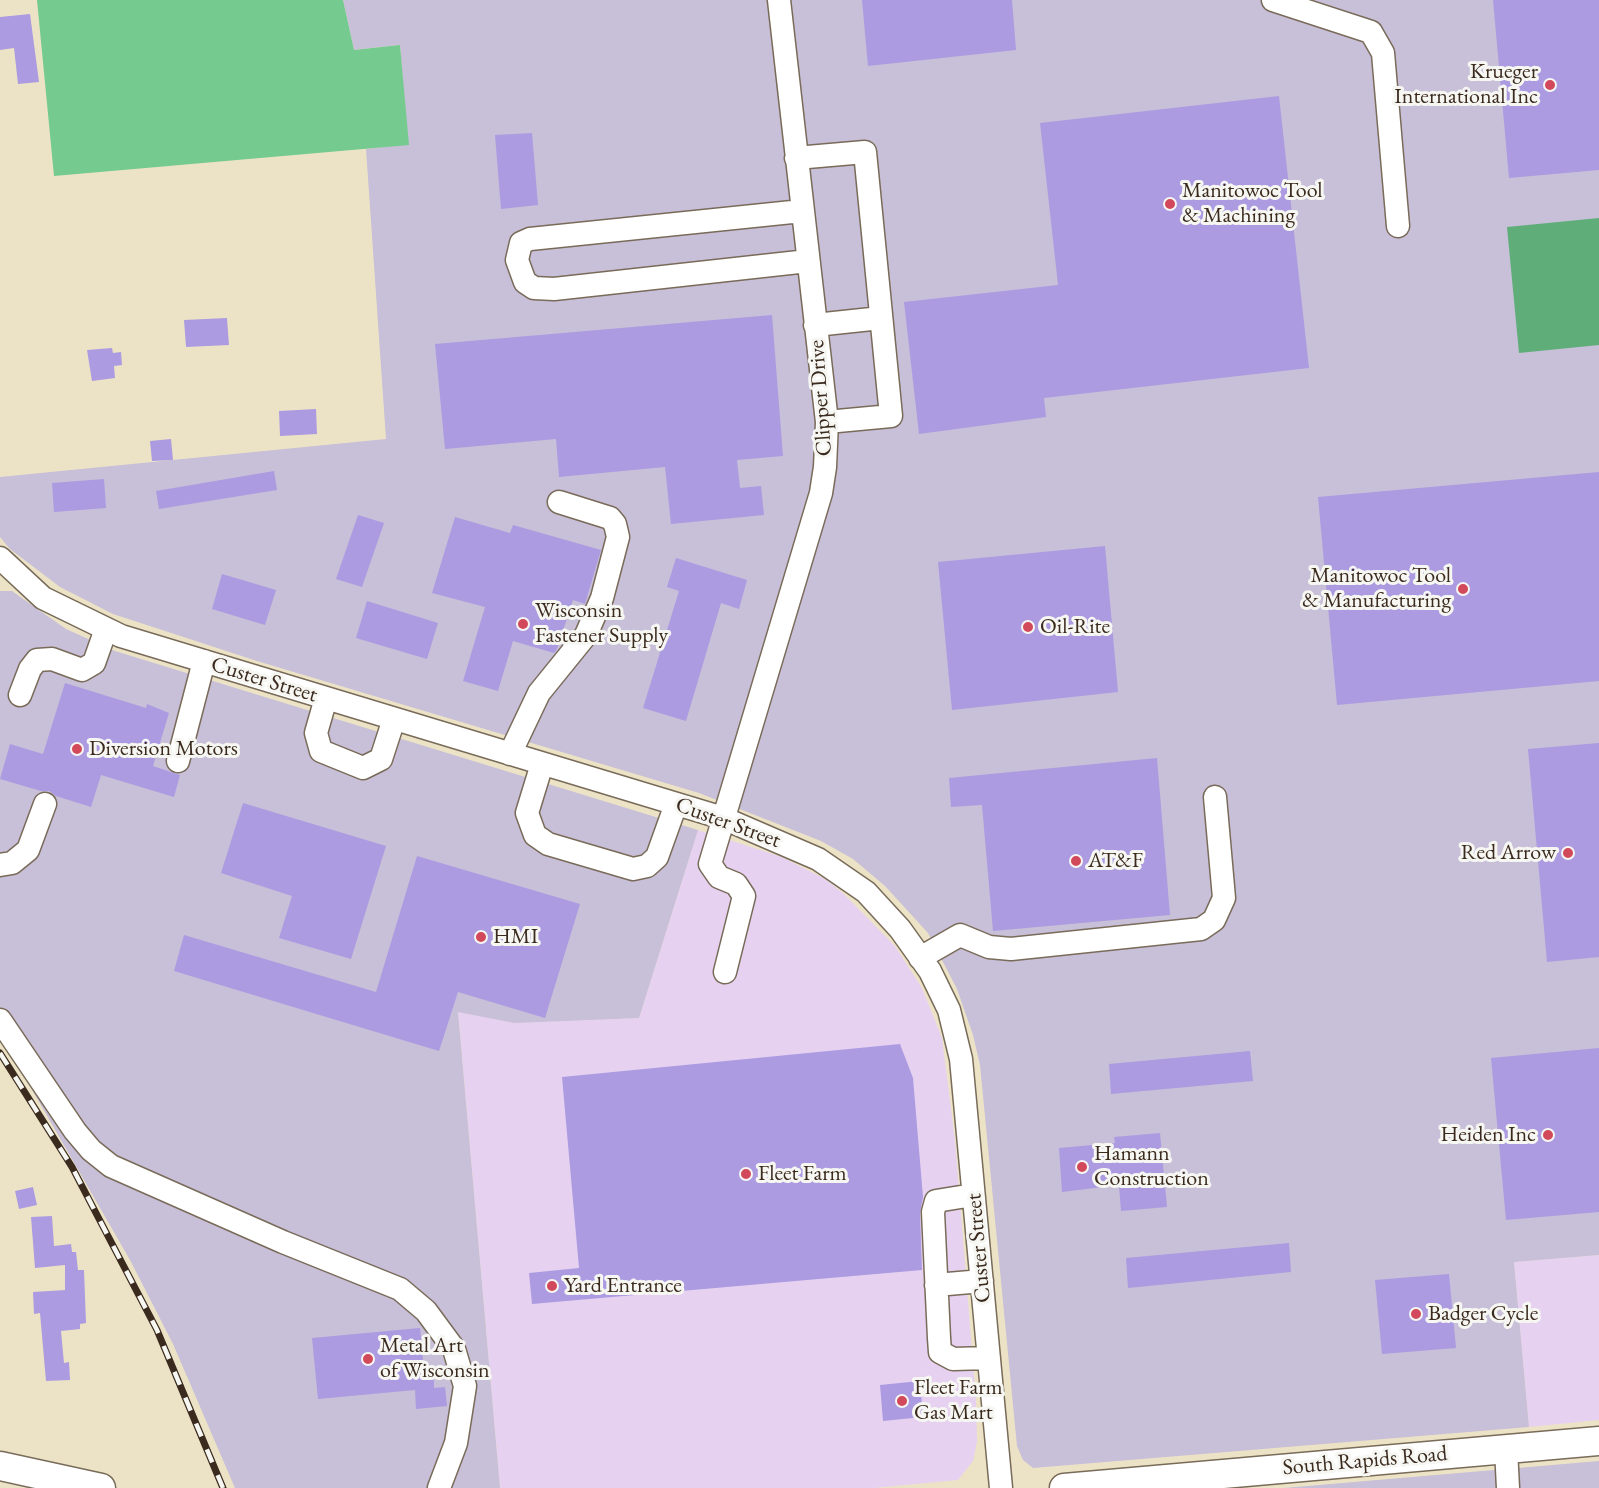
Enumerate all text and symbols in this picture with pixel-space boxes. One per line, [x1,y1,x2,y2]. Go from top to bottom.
place label: Krueger International Inc [1394,59,1538,110]
marker: Krueger International Inc [1543,78,1557,92]
place label: Manitowoc Tool & Machining [1182,178,1323,230]
marker: Manitowoc Tool & Machining [1163,197,1177,211]
street label: Clipper Drive [804,339,838,457]
place label: Manitowoc Tool & Manufacturing [1302,563,1451,614]
marker: Manitowoc Tool & Manufacturing [1456,582,1470,596]
place label: Wisconsin Fastener Supply [535,598,668,650]
place label: Oil-Rite [1040,614,1110,640]
marker: Wisconsin Fastener Supply [516,617,530,631]
marker: Oil-Rite [1021,620,1035,634]
street label: Custer Street [208,651,320,709]
place label: Diversion Motors [89,736,238,762]
marker: Diversion Motors [70,742,84,756]
street label: Custer Street [672,792,784,854]
place label: Red Arrow [1461,840,1556,866]
marker: Red Arrow [1561,846,1575,860]
place label: AT&F [1088,848,1143,874]
marker: AT&F [1069,854,1083,868]
place label: HMI [493,924,538,950]
marker: HMI [474,930,488,944]
place label: Heiden Inc [1440,1122,1536,1148]
marker: Heiden Inc [1541,1128,1555,1142]
place label: Hamann Construction [1094,1141,1209,1192]
marker: Hamann Construction [1075,1160,1089,1174]
place label: Fleet Farm [758,1161,847,1187]
marker: Fleet Farm [739,1167,753,1181]
street label: Custer Street [961,1192,997,1304]
place label: Yard Entrance [564,1273,682,1299]
marker: Yard Entrance [545,1279,559,1293]
place label: Badger Cycle [1428,1301,1538,1327]
marker: Badger Cycle [1409,1307,1423,1321]
place label: Metal Art of Wisconsin [380,1333,490,1384]
marker: Metal Art of Wisconsin [361,1352,375,1366]
place label: Fleet Farm Gas Mart [914,1375,1003,1426]
marker: Fleet Farm Gas Mart [895,1394,909,1408]
street label: South Rapids Road [1282,1441,1448,1481]

